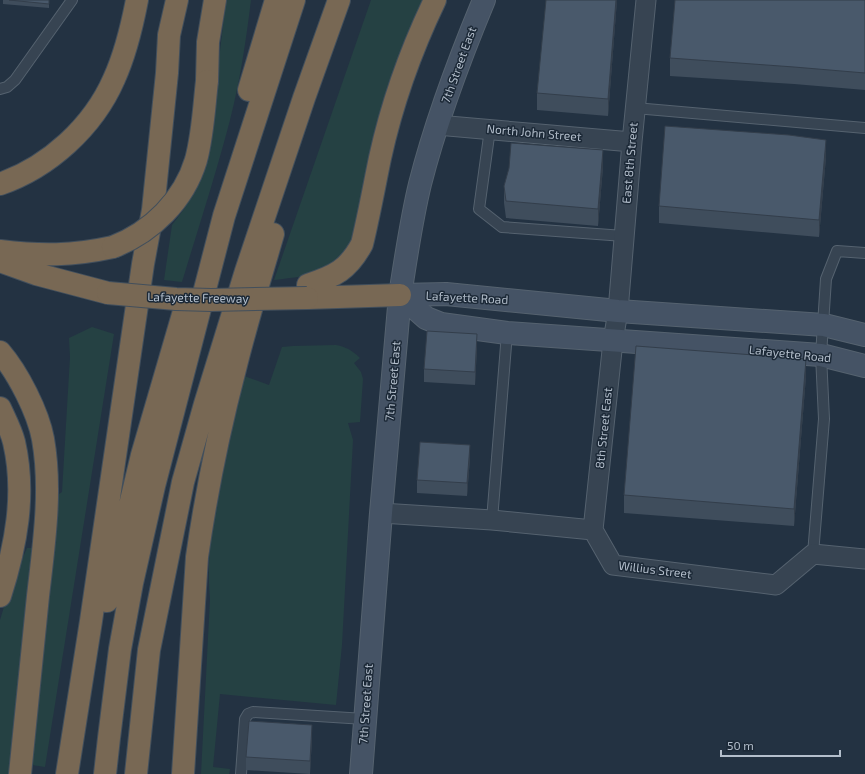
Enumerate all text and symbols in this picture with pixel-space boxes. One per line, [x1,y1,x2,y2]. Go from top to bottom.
street label: 7th Street East [438,24,479,105]
street label: North John Street [486,121,582,143]
street label: East 8th Street [618,121,640,204]
street label: Lafayette Road [425,288,509,306]
street label: Lafayette Freeway [147,289,250,305]
street label: 7th Street East [382,340,403,422]
street label: Lafayette Road [748,342,832,364]
street label: 8th Street East [592,386,614,469]
street label: Willius Street [618,558,693,580]
street label: 7th Street East [355,663,375,745]
scale bar [721,732,840,758]
text: 50 m [727,738,754,752]

